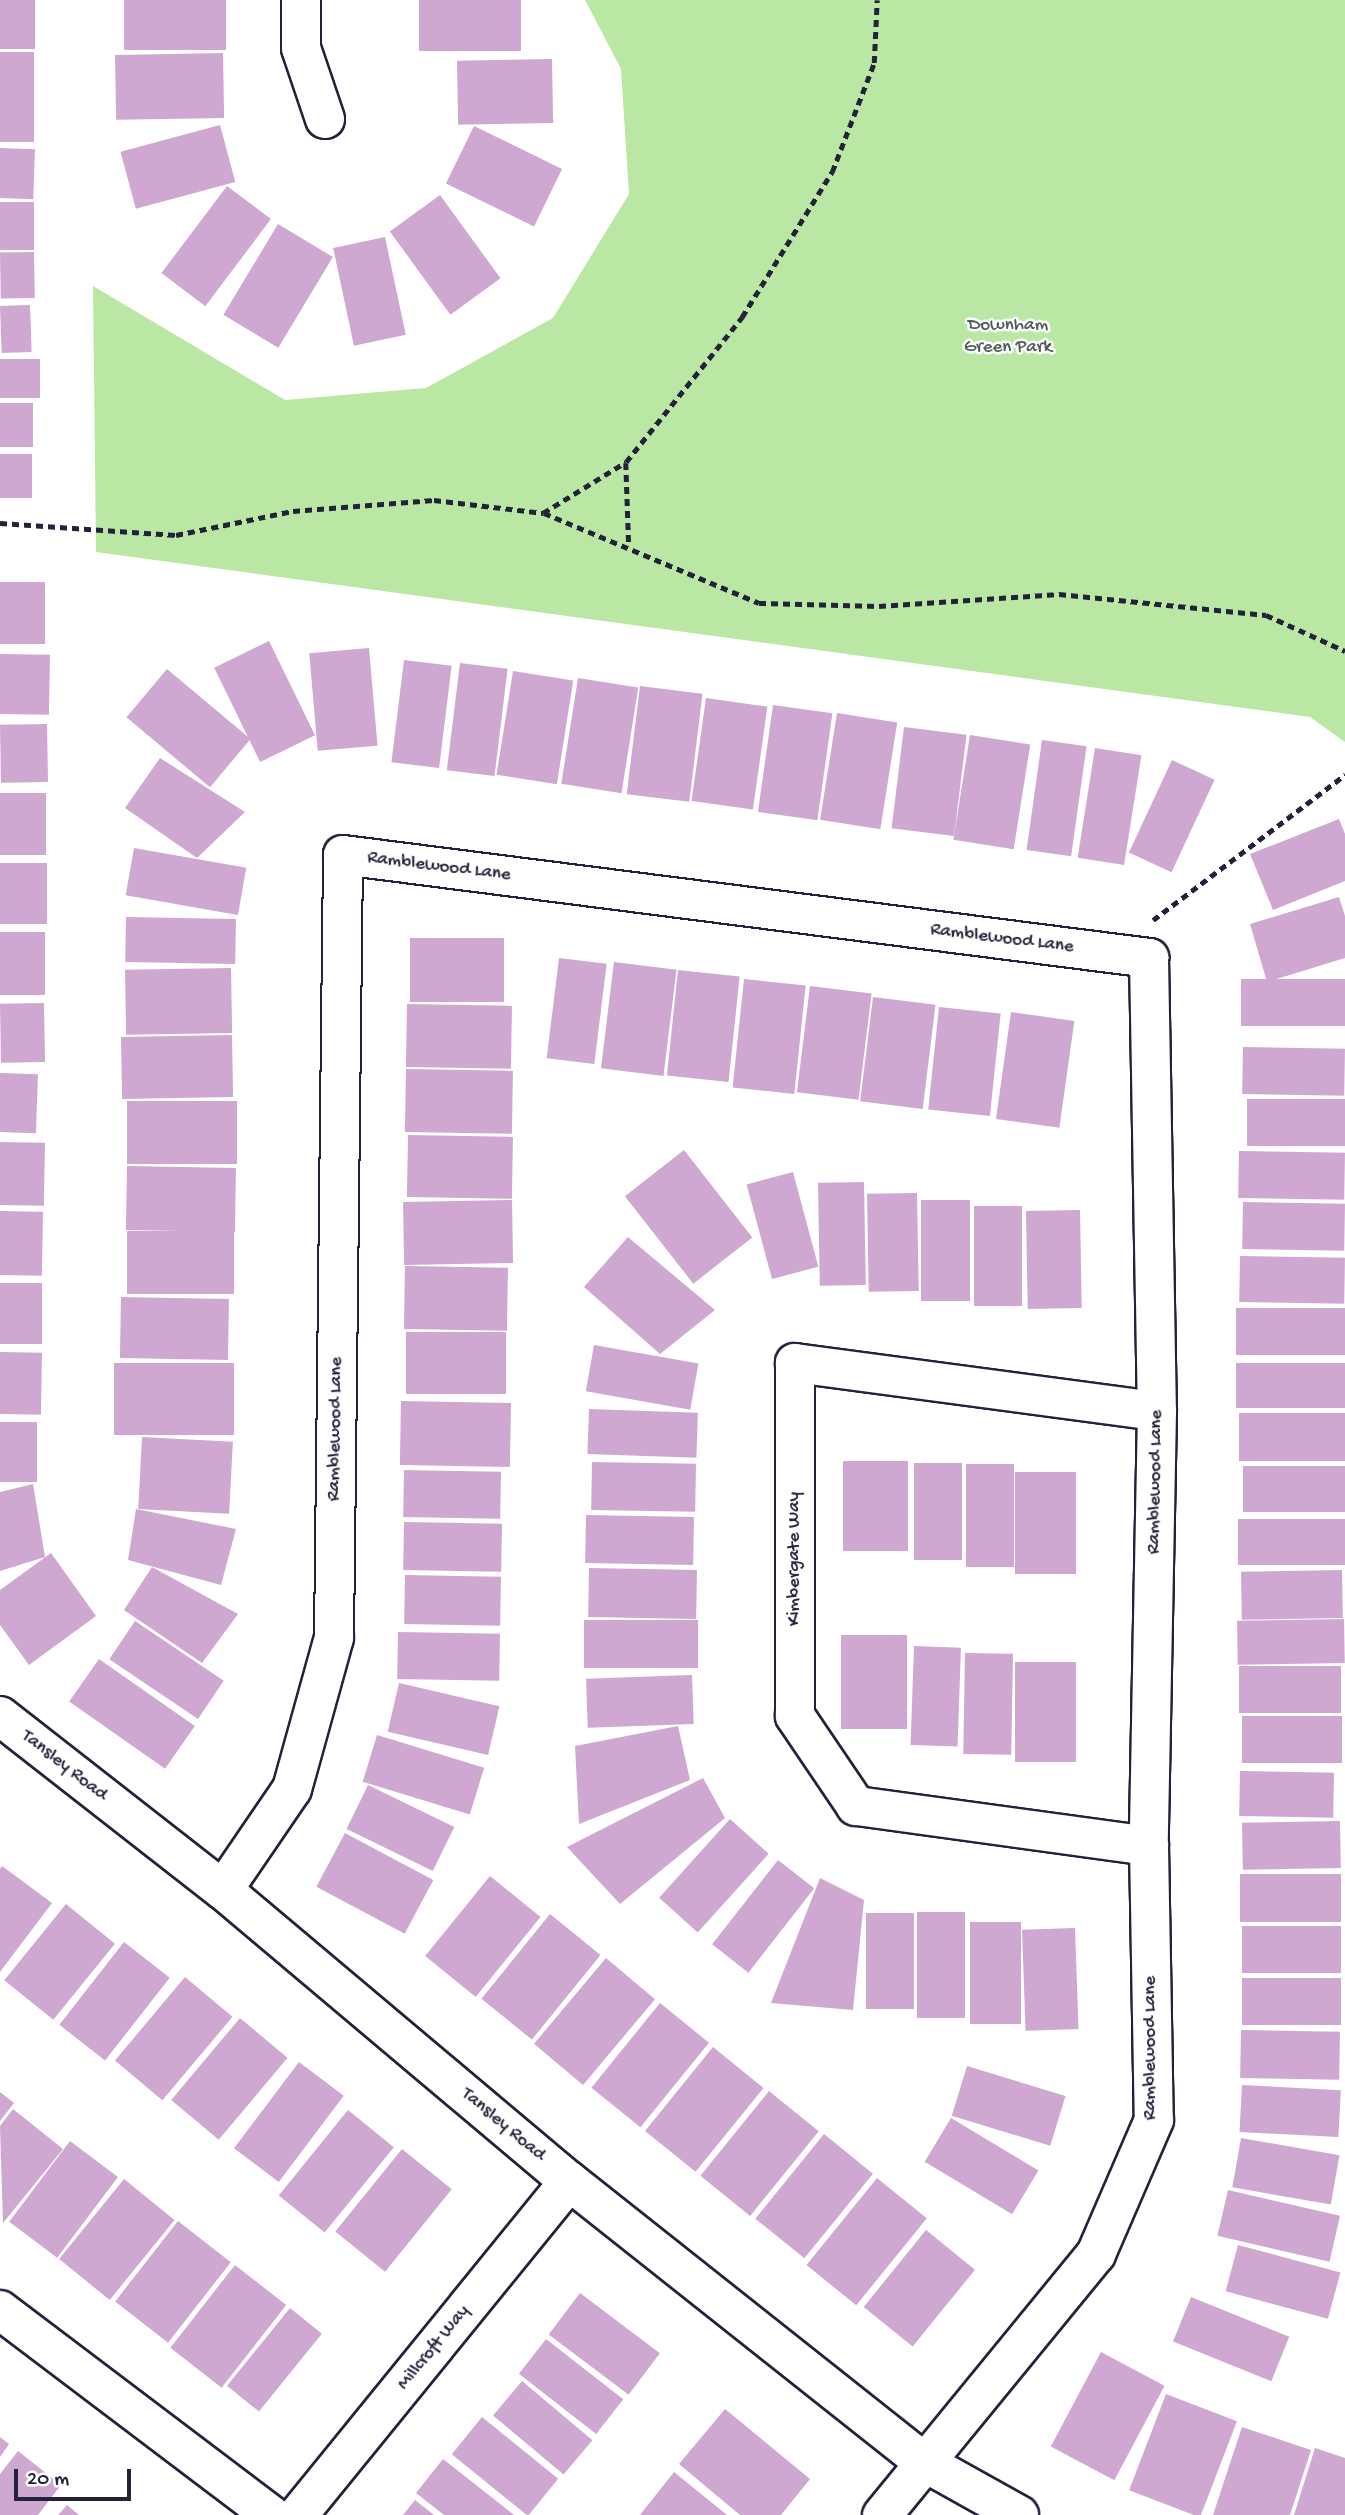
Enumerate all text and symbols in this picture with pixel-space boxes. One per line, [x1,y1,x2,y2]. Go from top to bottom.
park label: Downham Green Park [964,315,1052,359]
street label: Ramblewood Lane [366,847,512,887]
street label: Ramblewood Lane [929,919,1075,959]
street label: Ramblewood Lane [323,1357,349,1501]
street label: Ramblewood Lane [1143,1410,1169,1554]
street label: Kimbergate Way [784,1492,806,1626]
street label: Tansley Road [16,1725,112,1807]
street label: Ramblewood Lane [1140,1976,1162,2120]
street label: Tansley Road [456,2083,550,2167]
street label: Millcroft Way [393,2301,475,2395]
scale bar [18,2456,135,2500]
text: 20 m [27,2468,69,2493]

